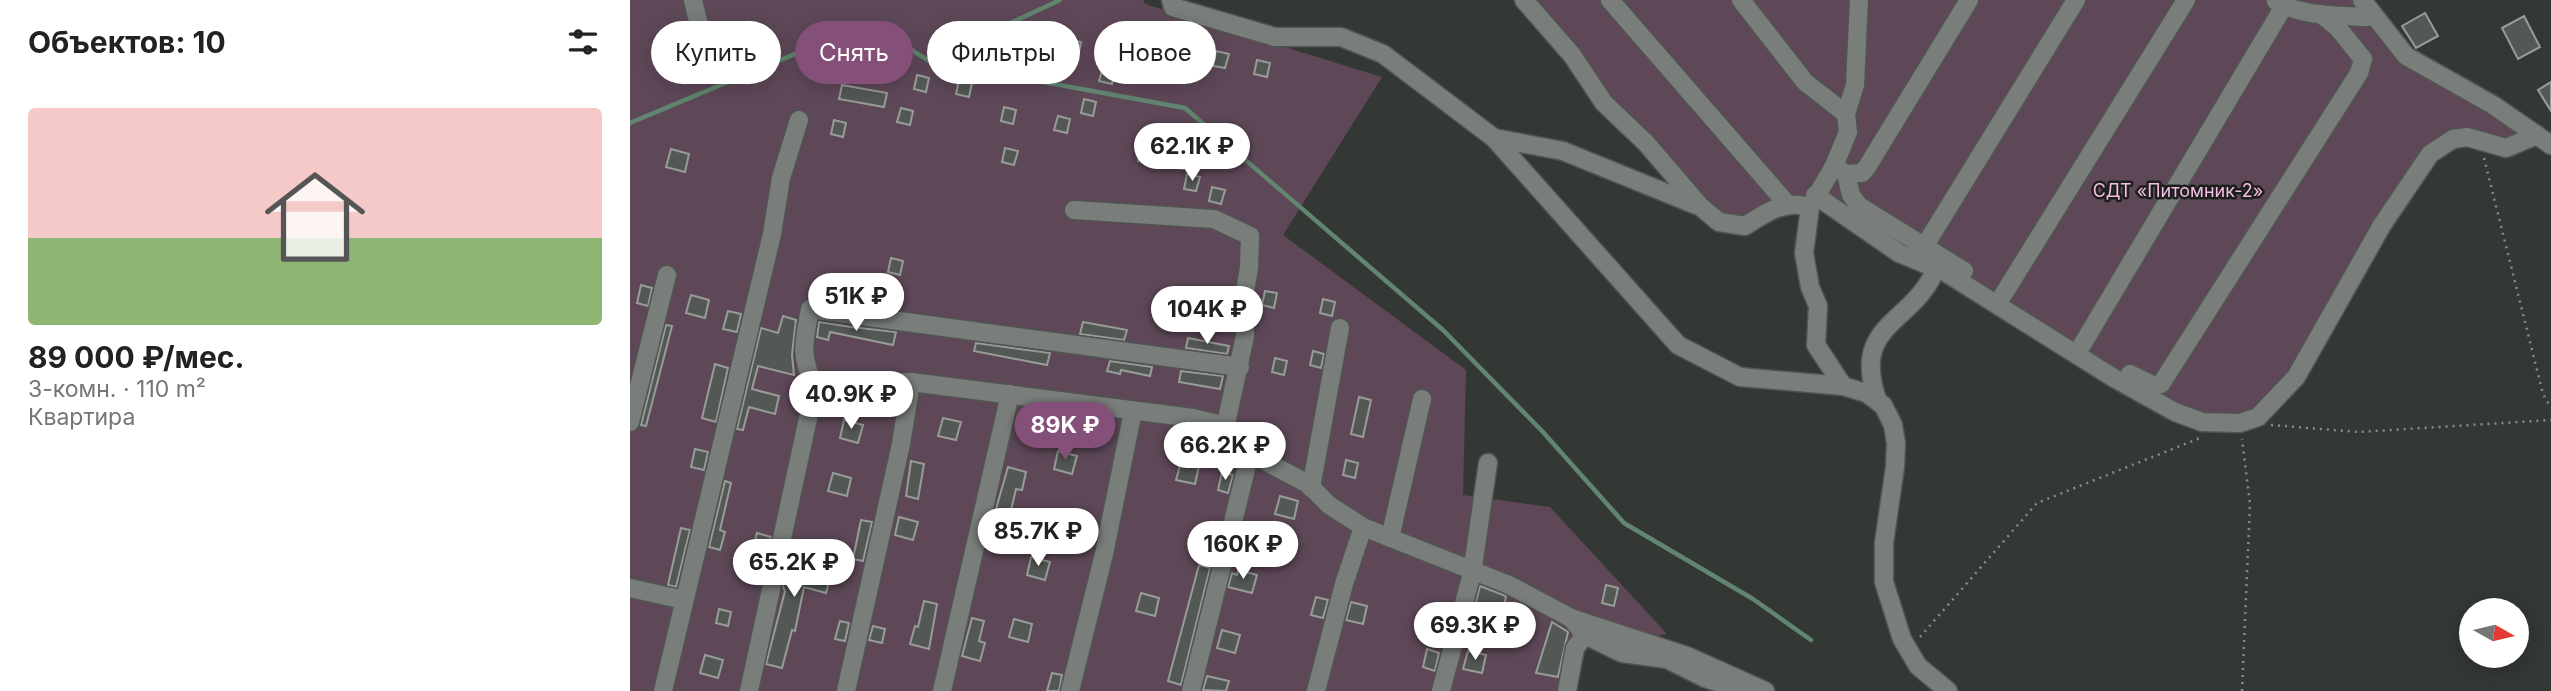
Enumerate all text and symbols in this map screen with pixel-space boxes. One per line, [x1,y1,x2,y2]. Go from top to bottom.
chip: Купить [651,21,781,84]
chip: Снять [795,21,913,84]
chip: Фильтры [927,21,1080,84]
chip: Новое [1094,21,1216,84]
icon: filters [564,23,602,61]
text: Объектов: 10 [28,24,226,60]
pin: 62.1K ₽ [1127,124,1257,183]
text: 62.1K ₽ [1150,132,1234,160]
icon: home [252,154,378,280]
park label: СДТ «Питомник-2» [2093,180,2263,201]
pin: 51K ₽ [807,274,905,333]
text: 51K ₽ [824,282,888,310]
pin: 104K ₽ [1150,286,1264,346]
text: 104K ₽ [1167,295,1247,323]
text: 89 000 ₽/мес. [28,339,245,375]
pin: 40.9K ₽ [786,372,916,431]
text: 3-комн. · 110 m² [28,375,206,403]
text: 40.9K ₽ [805,380,897,408]
pin: 89K ₽ [1016,402,1114,462]
text: Квартира [28,403,135,431]
text: 89K ₽ [1031,411,1099,439]
pin: 66.2K ₽ [1160,422,1290,482]
text: 66.2K ₽ [1180,431,1270,459]
pin: 85.7K ₽ [973,508,1103,568]
text: 85.7K ₽ [994,517,1082,545]
pin: 160K ₽ [1186,522,1300,581]
text: 160K ₽ [1203,530,1283,558]
pin: 65.2K ₽ [729,540,859,599]
text: 65.2K ₽ [749,548,839,576]
north arrow [2459,598,2529,668]
map controls [2459,598,2529,668]
pin: 69.3K ₽ [1410,602,1540,662]
text: 69.3K ₽ [1430,611,1520,639]

